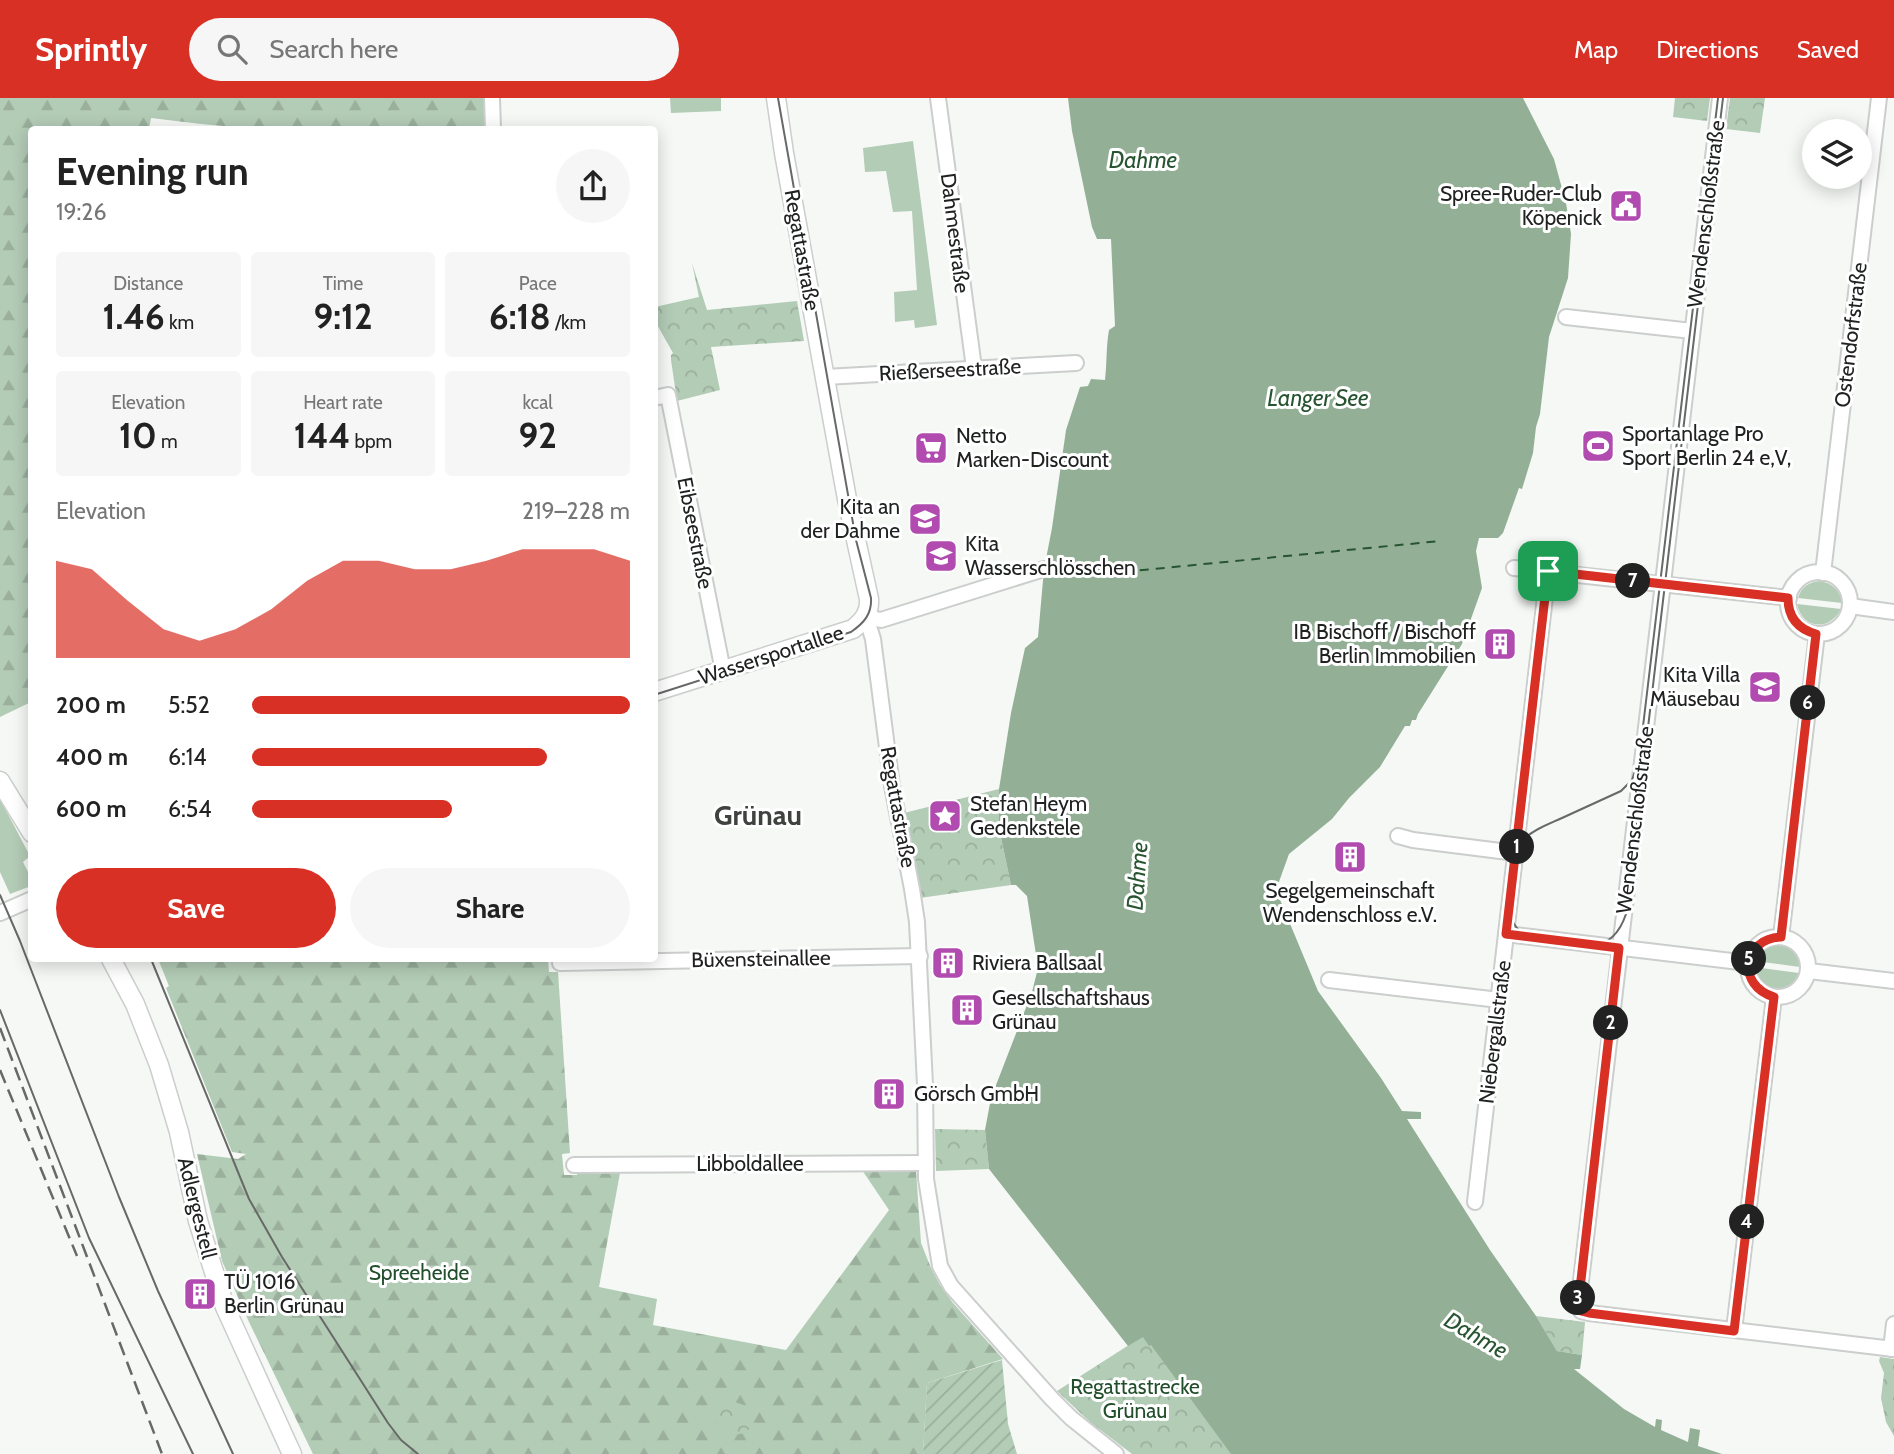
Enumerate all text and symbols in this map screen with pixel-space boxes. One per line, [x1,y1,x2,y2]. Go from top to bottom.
search box [189,18,679,81]
text: Sprintly [35,29,147,69]
icon: search [213,30,251,68]
text: Search here [269,33,398,65]
text: Map [1574,35,1618,64]
text: Directions [1656,35,1759,64]
text: Saved [1797,35,1859,64]
street label: Wendenschloßstraße [1682,119,1729,309]
map controls [1802,119,1872,189]
button: layers [1802,119,1872,189]
water label: Dahme [1109,146,1177,174]
text: Evening run [56,148,249,195]
button: share [556,149,630,223]
street label: Dahmestraße [936,171,975,295]
place label: Spree-Ruder-Club Köpenick [1440,181,1603,230]
street label: Regattastraße [780,187,825,313]
public building icon: Spree-Ruder-Club Köpenick [1607,187,1645,225]
text: 19:26 [56,198,106,226]
street label: Ostendorfstraße [1829,261,1872,409]
text: Distance [113,272,183,295]
text: Time [323,272,363,295]
text: Pace [519,272,557,295]
text: 1.46 [103,295,165,338]
text: 9:12 [314,295,372,338]
text: 6:18 [489,295,551,338]
text: km [165,311,194,334]
text: /km [551,311,586,334]
street label: Rießerseestraße [878,353,1022,386]
water label: Langer See [1267,384,1369,412]
text: Elevation [111,391,185,414]
text: Heart rate [303,391,383,414]
text: kcal [523,391,553,414]
text: 10 [119,414,157,457]
text: 144 [294,414,350,457]
text: 92 [519,414,557,457]
place label: Sportanlage Pro Sport Berlin 24 e,V, [1622,421,1791,470]
place label: Netto Marken-Discount [956,423,1109,472]
sports icon: Sportanlage Pro Sport Berlin 24 e,V, [1579,427,1617,465]
supermarket icon: Netto Marken-Discount [912,429,950,467]
text: m [157,430,178,453]
text: bpm [350,430,392,453]
street label: Eibseestraße [672,475,719,591]
place label: Kita an der Dahme [801,494,900,543]
text: Elevation [56,497,146,525]
text: 219–228 m [522,497,630,525]
school or university icon: Kita an der Dahme [906,500,944,538]
place label: Kita Wasserschlösschen [965,531,1136,580]
school or university icon: Kita Wasserschlösschen [922,537,960,575]
pin [1518,541,1578,601]
icon: arrive [1529,552,1567,590]
pin: 7 [1616,564,1650,598]
text: 7 [1628,569,1637,592]
street label: Wassersportallee [695,619,847,690]
place label: IB Bischoff / Bischoff Berlin Immobilien [1294,619,1476,668]
building icon: IB Bischoff / Bischoff Berlin Immobilien [1481,625,1519,663]
place label: Kita Villa Mäusebau [1650,662,1740,711]
school or university icon: Kita Villa Mäusebau [1746,668,1784,706]
pin: 6 [1790,686,1826,720]
text: 200 m [56,691,126,719]
text: 5:52 [168,691,210,719]
text: 6 [1802,691,1813,714]
street label: Wendenschloßstraße [1611,725,1658,915]
text: 400 m [56,743,128,771]
text: 6:14 [168,743,207,771]
street label: Regattastraße [876,744,921,870]
place label: Stefan Heym Gedenkstele [970,791,1087,840]
text: 600 m [56,795,127,823]
text: 6:54 [168,795,212,823]
place icon: Stefan Heym Gedenkstele [926,797,964,835]
district label: Grünau [714,798,802,832]
pin: 1 [1500,830,1534,864]
text: 1 [1513,835,1520,858]
building icon: Segelgemeinschaft Wendenschloss e.V. [1331,838,1369,876]
water label: Dahme [1121,841,1153,911]
button: Save [56,868,336,948]
button: Share [350,868,630,948]
place label: Segelgemeinschaft Wendenschloss e.V. [1263,878,1437,927]
pin: 5 [1732,942,1766,976]
building icon: Riviera Ballsaal [929,944,967,982]
street label: Büxensteinallee [691,945,831,972]
text: 5 [1743,947,1754,970]
place label: Riviera Ballsaal [972,950,1102,975]
street label: Niebergallstraße [1473,959,1516,1105]
place label: Gesellschaftshaus Grünau [992,985,1150,1034]
building icon: Gesellschaftshaus Grünau [948,991,986,1029]
pin: 2 [1594,1006,1628,1040]
text: 2 [1605,1011,1616,1034]
building icon: Görsch GmbH [870,1075,908,1113]
place label: Görsch GmbH [914,1081,1039,1106]
street label: Libboldallee [696,1151,804,1176]
street label: Adlergestell [173,1154,222,1261]
pin: 4 [1730,1204,1764,1240]
text: 4 [1741,1210,1752,1233]
park label: Spreeheide [369,1260,470,1285]
place label: TÜ 1016 Berlin Grünau [224,1269,344,1318]
building icon: TÜ 1016 Berlin Grünau [181,1275,219,1313]
pin: 3 [1560,1280,1596,1316]
text: 3 [1572,1286,1583,1309]
water label: Dahme [1439,1306,1513,1364]
park label: Regattastrecke Grünau [1070,1374,1200,1423]

